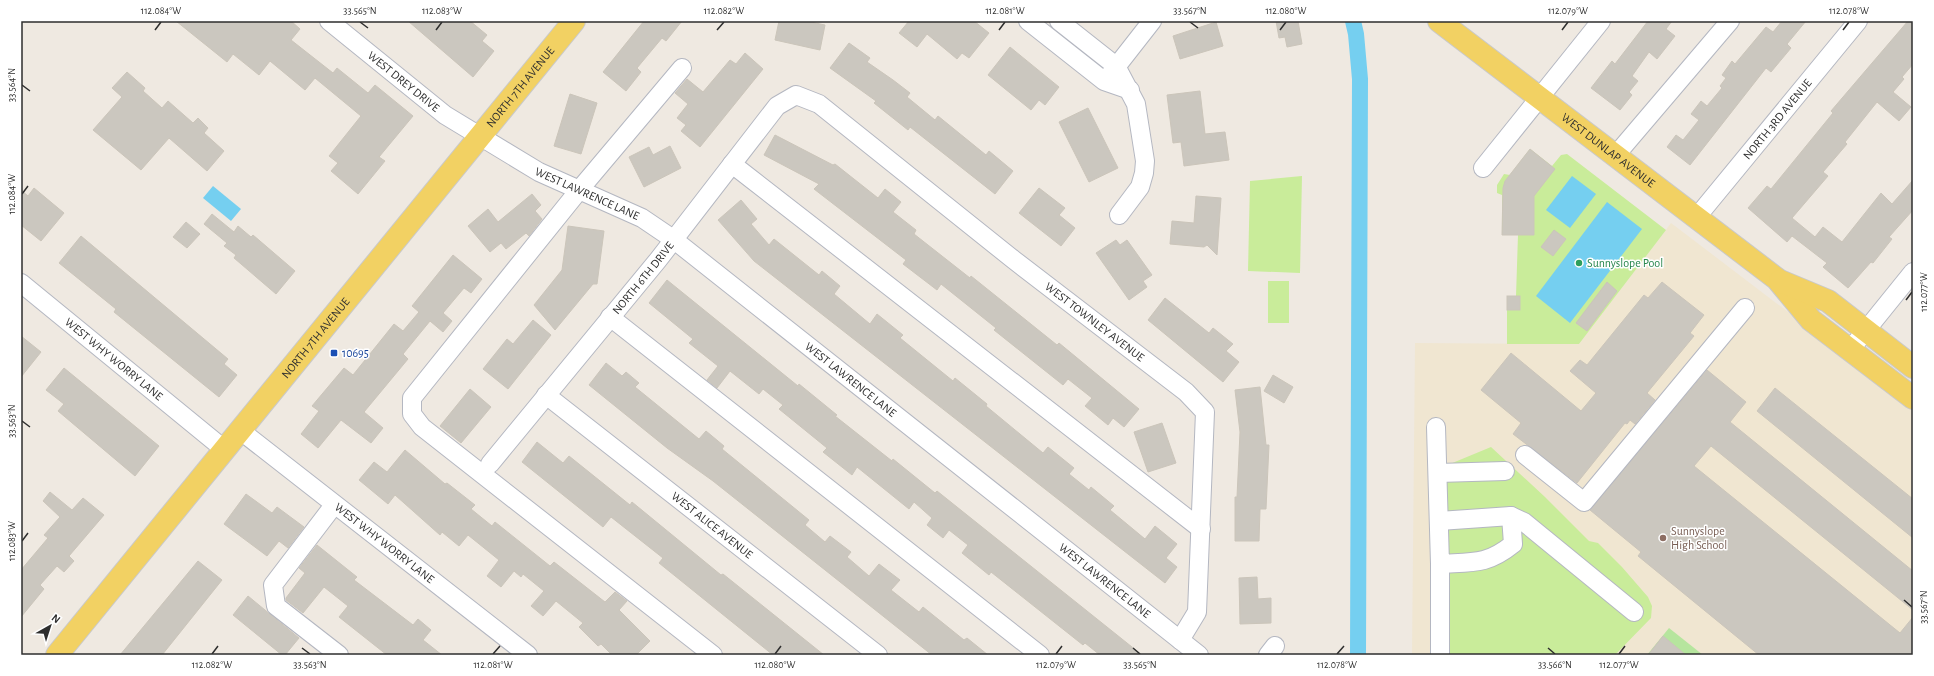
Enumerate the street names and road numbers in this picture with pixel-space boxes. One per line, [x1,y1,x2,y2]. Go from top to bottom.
street label: NORTH 7TH AVENUE [484,44,557,129]
street label: WEST DREY DRIVE [365,49,442,114]
street label: NORTH 3RD AVENUE [1741,77,1814,162]
street label: WEST DUNLAP AVENUE [1559,111,1658,190]
street label: WEST LAWRENCE LANE [533,165,641,222]
street label: NORTH 6TH DRIVE [610,239,676,316]
street label: WEST TOWNLEY AVENUE [1043,280,1147,364]
street label: NORTH 7TH AVENUE [279,295,352,381]
street label: WEST WHY WORRY LANE [63,316,165,403]
street label: WEST LAWRENCE LANE [803,340,899,419]
street label: WEST ALICE AVENUE [669,490,755,561]
street label: WEST WHY WORRY LANE [332,501,437,586]
street label: WEST LAWRENCE LANE [1057,541,1153,620]

